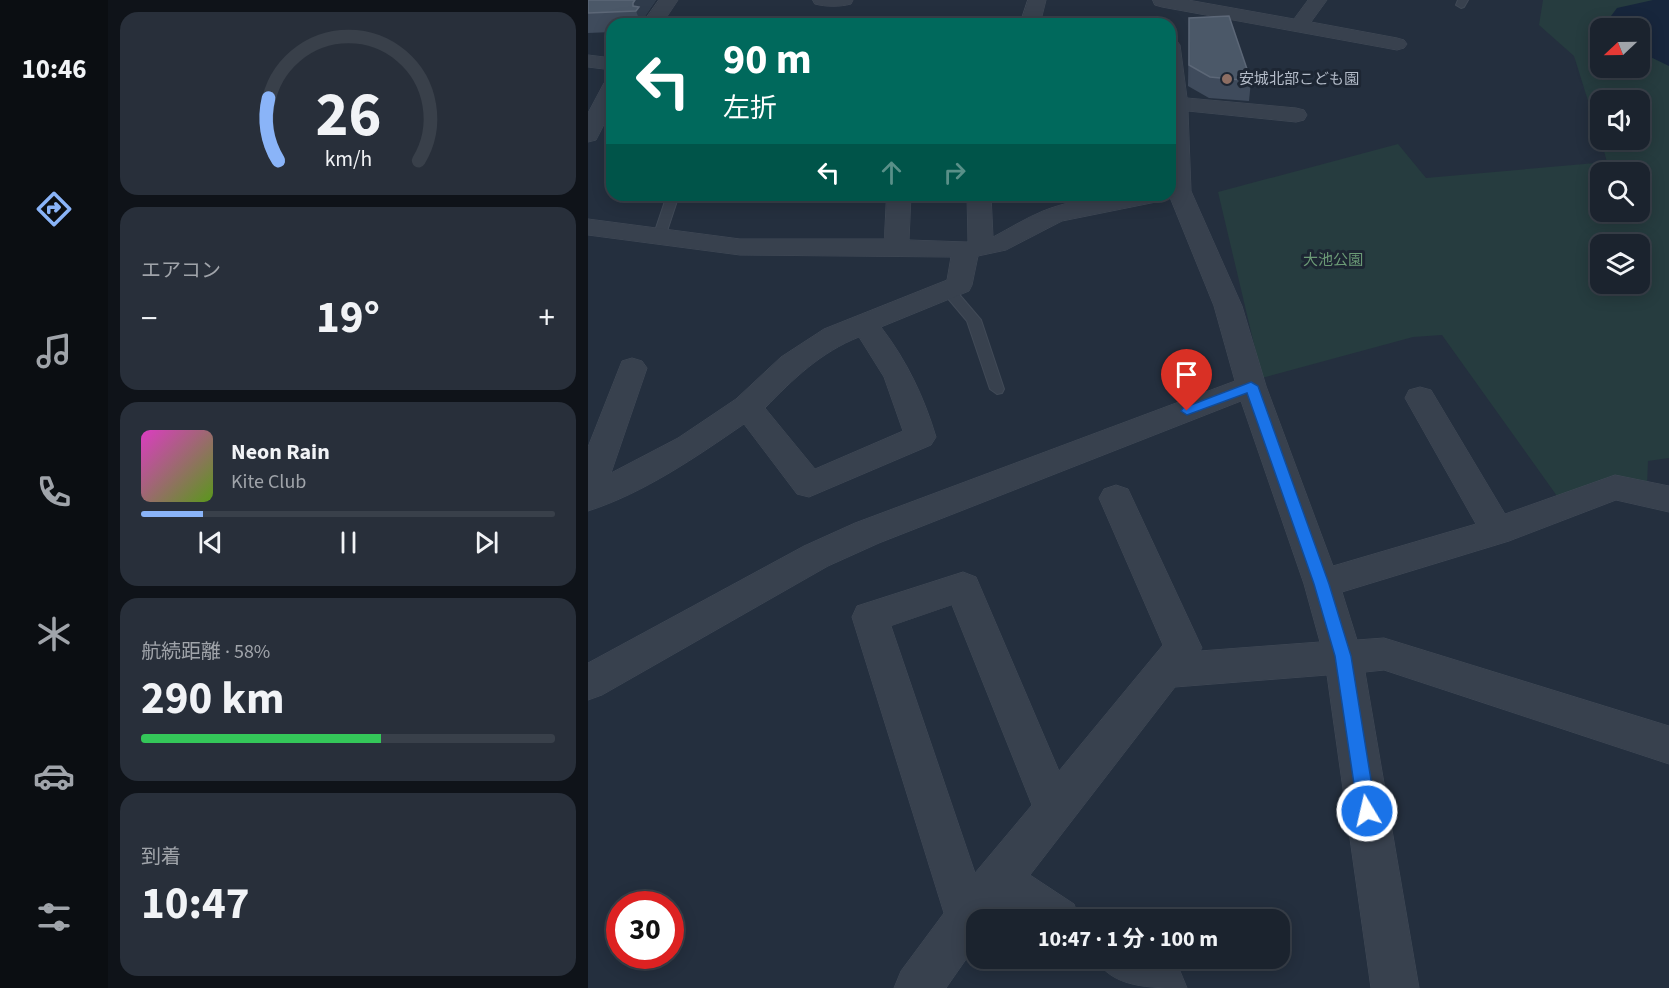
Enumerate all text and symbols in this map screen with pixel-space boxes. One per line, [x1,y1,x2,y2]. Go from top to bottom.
north arrow [1590,18,1650,78]
map controls [1590,18,1650,294]
text: 90 m [723,30,812,90]
icon: left [624,42,702,120]
text: 10:46 [21,50,87,89]
place label: 安城北部こども園 [1239,69,1359,90]
text: 26 [315,71,381,160]
marker: 安城北部こども園 [1220,72,1234,86]
text: 左折 [723,89,777,128]
button: sound [1590,90,1650,150]
text: km/h [324,144,372,175]
icon: left [812,156,845,189]
icon: ahead [875,156,908,189]
icon: right [938,156,971,189]
button: search [1590,162,1650,222]
icon: directions [33,188,75,230]
button: layers [1590,234,1650,294]
park label: 大池公園 [1303,250,1363,271]
text: エアコン [141,257,221,285]
text: 19° [316,286,380,350]
text: − [141,295,157,342]
text: + [539,295,555,342]
icon: music [33,330,75,372]
pin [1161,349,1212,411]
icon: arrive [1170,358,1203,391]
text: Neon Rain [231,436,330,468]
text: Kite Club [231,468,306,496]
icon: phone [33,471,75,513]
icon: previous [194,526,227,559]
icon: pause [332,526,365,559]
icon: next [470,526,503,559]
icon: climate [33,613,75,655]
text: 航続距離 · 58% [141,638,270,666]
text: 290 km [141,667,285,731]
icon: car [33,755,75,797]
position arrow [1335,779,1399,843]
text: 到着 [141,843,181,871]
text: 10:47 [141,872,250,936]
speed limit sign: 30 [606,891,684,969]
icon: filters [33,896,75,938]
text: 10:47 · 1 分 · 100 m [1038,923,1218,955]

